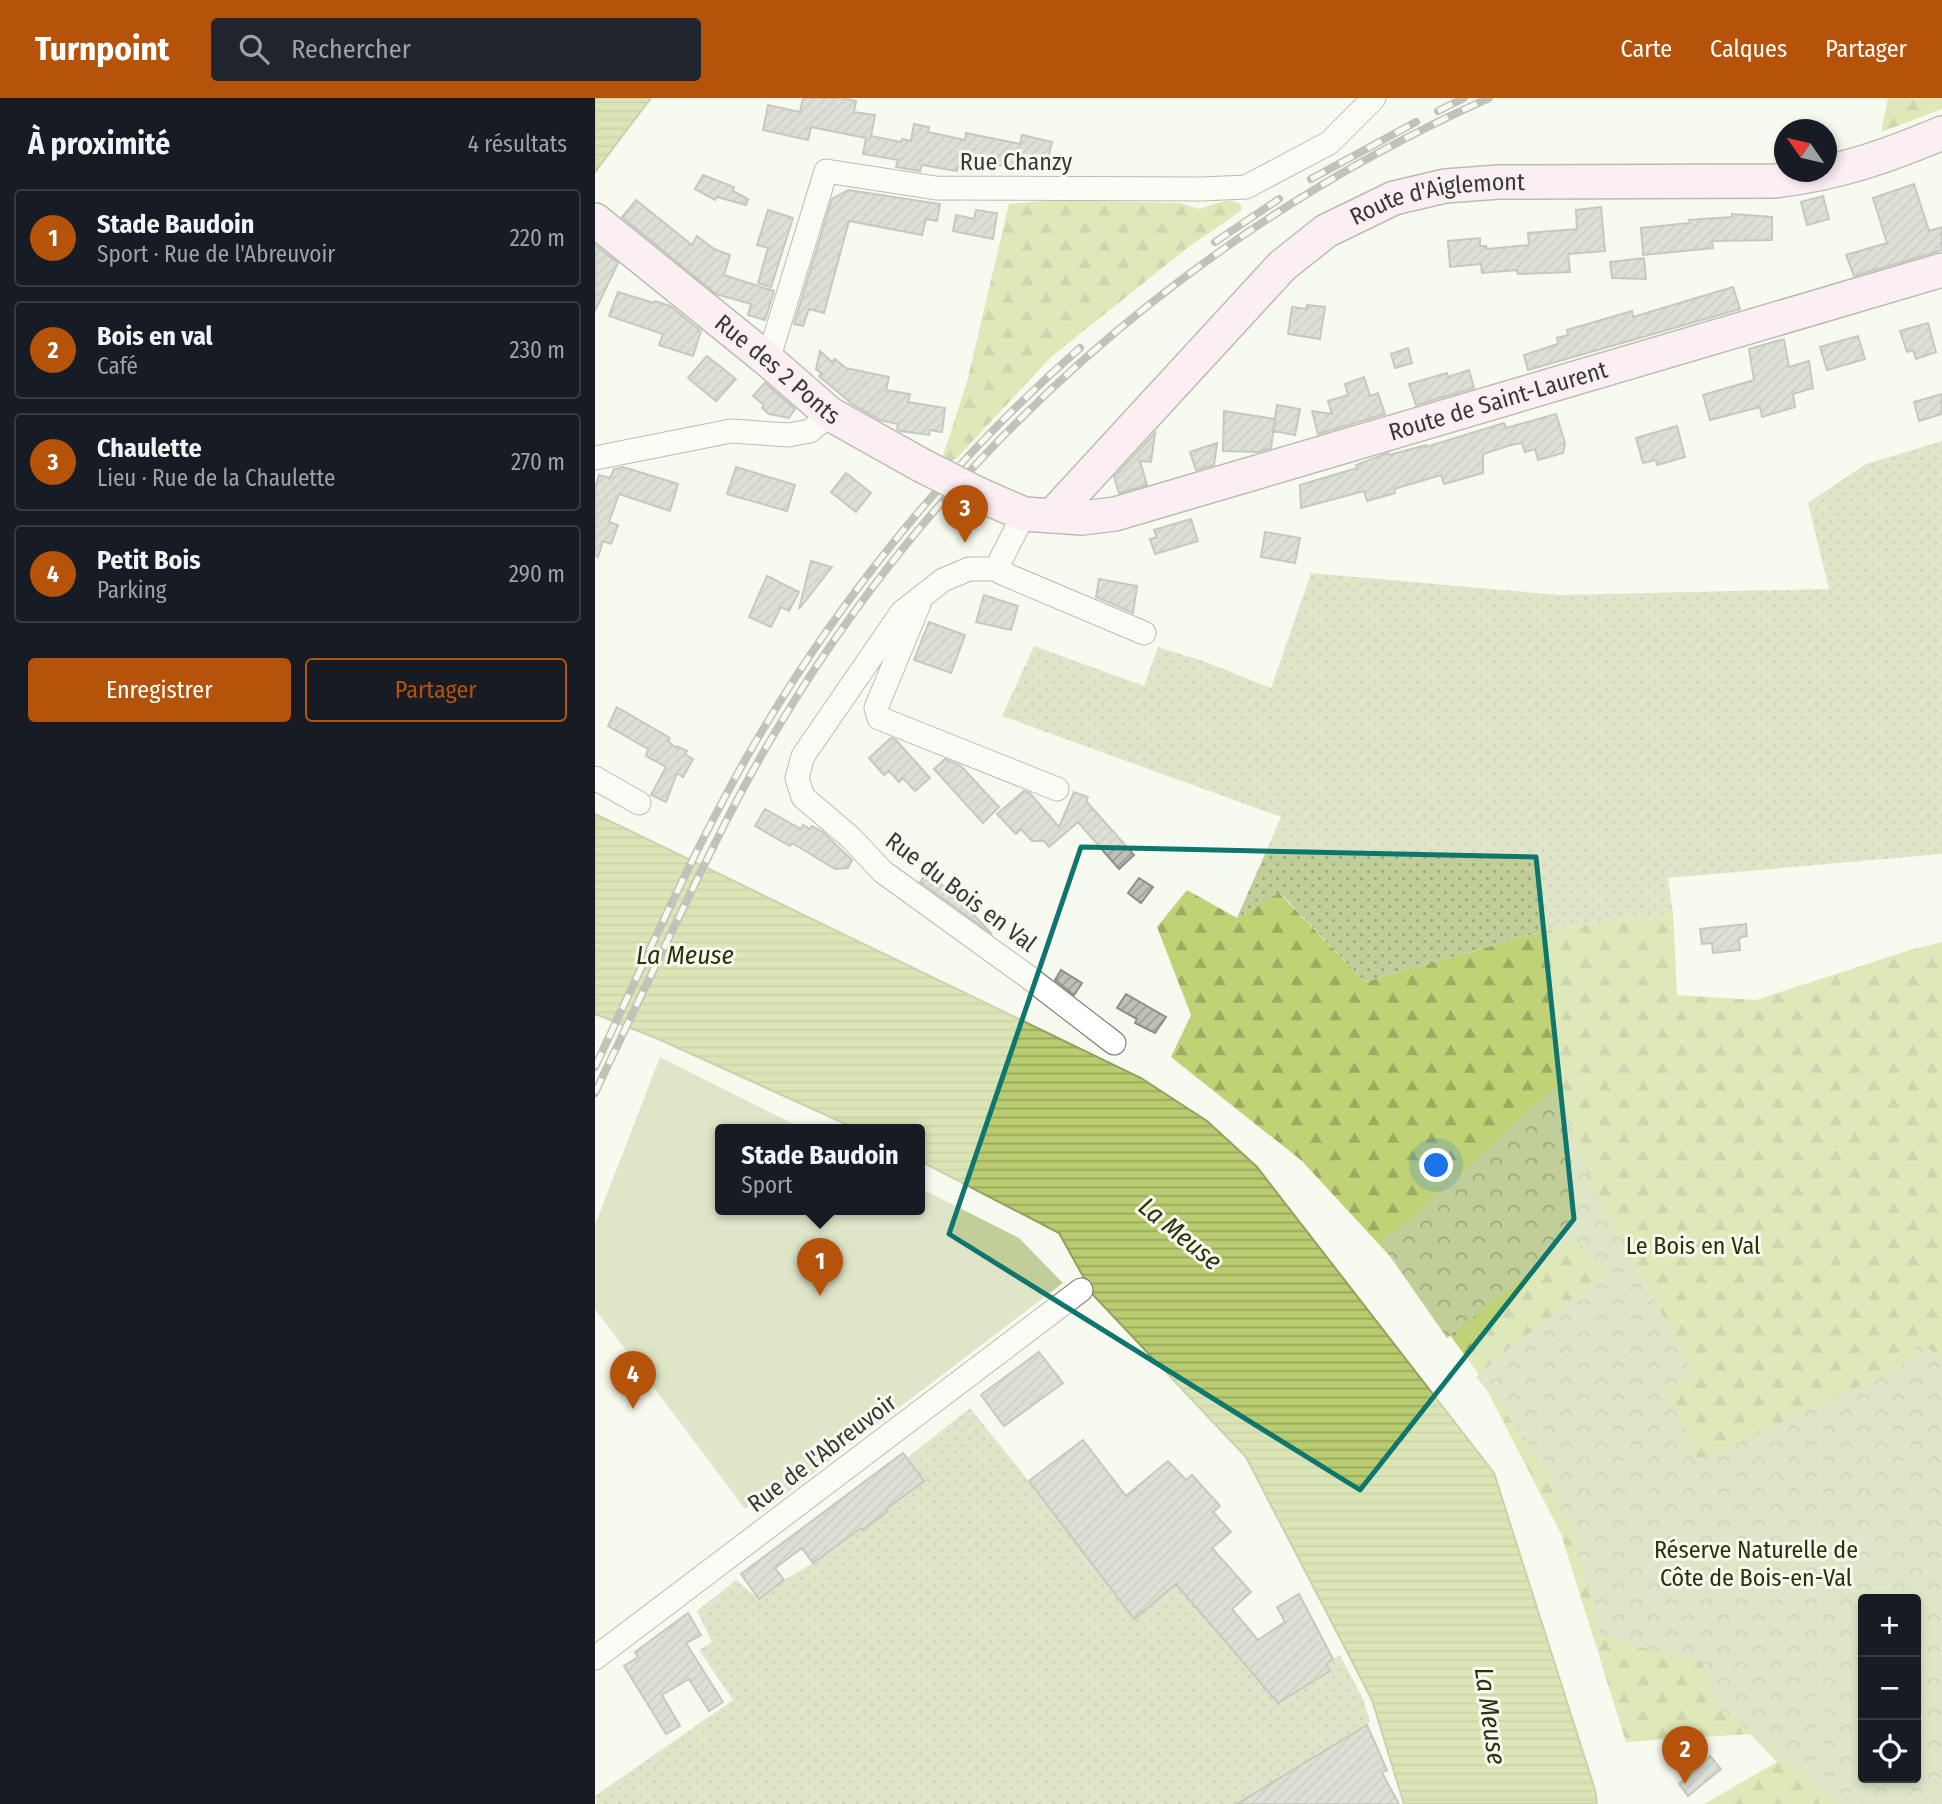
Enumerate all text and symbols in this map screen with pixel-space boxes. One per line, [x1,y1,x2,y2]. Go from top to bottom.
search box [211,18,701,81]
text: Turnpoint [35,29,169,69]
icon: search [235,30,273,68]
text: Rechercher [291,34,411,65]
text: Carte [1621,35,1672,63]
text: Calques [1710,35,1787,63]
text: Partager [1825,35,1907,63]
north arrow [1774,119,1837,182]
text: À proximité [28,126,170,162]
text: 4 résultats [468,130,567,158]
street label: Rue Chanzy [960,148,1072,176]
street label: Route d'Aiglemont [1345,168,1525,231]
text: Stade Baudoin [97,209,254,240]
text: 1 [48,224,58,252]
text: 220 m [510,224,565,252]
text: Sport · Rue de l'Abreuvoir [97,240,335,268]
street label: Rue des 2 Ponts [709,309,845,431]
text: Bois en val [97,321,213,352]
text: 2 [48,336,58,364]
text: 230 m [509,336,565,364]
text: Café [97,352,138,380]
street label: Route de Saint-Laurent [1386,355,1611,446]
text: Chaulette [97,433,202,464]
text: 3 [48,448,58,476]
text: 270 m [511,448,565,476]
text: Lieu · Rue de la Chaulette [97,464,335,492]
pin: 3 [942,485,988,543]
text: Petit Bois [97,545,201,576]
text: 4 [47,560,59,588]
text: 290 m [509,560,565,588]
text: Parking [97,576,167,604]
button: Enregistrer [28,658,291,722]
button: Partager [305,658,567,722]
street label: Rue du Bois en Val [880,826,1042,958]
water label: La Meuse [636,940,734,971]
popup [715,1124,925,1215]
text: Stade Baudoin [741,1140,899,1171]
your location [1419,1148,1453,1182]
text: Sport [741,1171,793,1199]
water label: La Meuse [1132,1191,1228,1277]
park label: Le Bois en Val [1626,1232,1760,1260]
pin: 1 [797,1238,843,1296]
pin: 4 [610,1351,656,1409]
street label: Rue de l'Abreuvoir [742,1388,902,1518]
park label: Réserve Naturelle de Côte de Bois-en-Val [1654,1536,1858,1592]
map controls [1858,1594,1921,1783]
button: + [1858,1594,1921,1657]
button: − [1858,1657,1921,1720]
water label: La Meuse [1468,1665,1512,1767]
button: locate [1858,1720,1921,1783]
pin: 2 [1662,1726,1708,1784]

